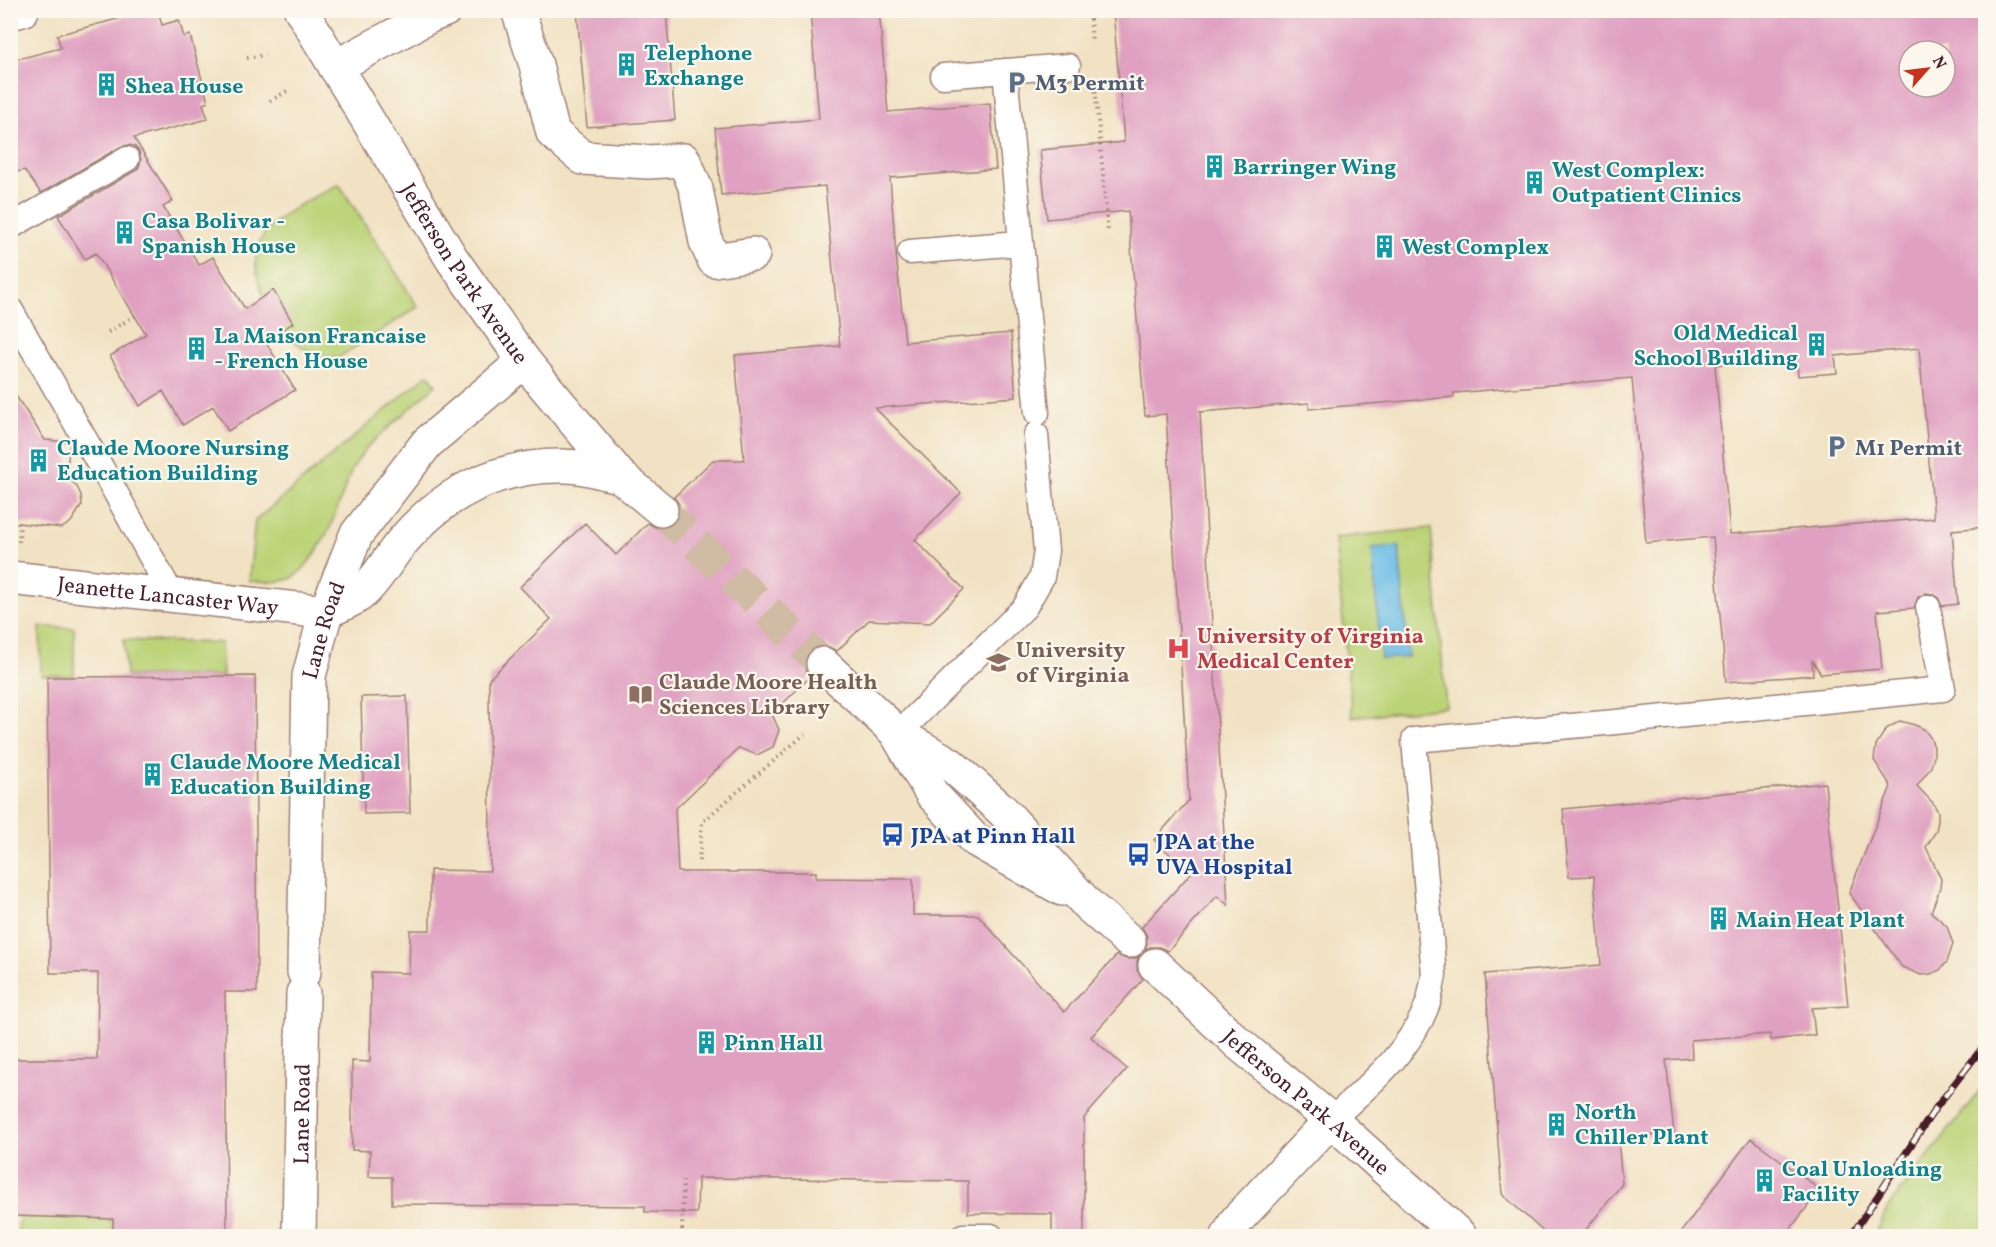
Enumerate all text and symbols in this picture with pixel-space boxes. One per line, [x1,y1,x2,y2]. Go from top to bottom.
place label: Telephone Exchange [644,39,752,95]
north arrow [1897,39,1957,99]
building icon: Telephone Exchange [613,52,639,78]
text: N [1926,53,1951,74]
parking icon: M3 Permit [1004,69,1030,95]
place label: M3 Permit [1035,69,1145,100]
building icon: Shea House [94,72,120,98]
place label: Shea House [125,72,243,103]
building icon: Barringer Wing [1202,153,1228,179]
place label: Barringer Wing [1233,153,1396,184]
place label: West Complex: Outpatient Clinics [1552,156,1741,212]
building icon: West Complex: Outpatient Clinics [1521,169,1547,195]
street label: Jefferson Park Avenue [391,178,535,371]
place label: Casa Bolivar - Spanish House [142,207,296,263]
building icon: Casa Bolivar - Spanish House [111,220,137,246]
building icon: West Complex [1371,233,1397,259]
place label: West Complex [1402,233,1549,264]
place label: Old Medical School Building [1634,319,1798,375]
place label: La Maison Francaise - French House [214,322,426,378]
building icon: Old Medical School Building [1803,332,1829,358]
building icon: La Maison Francaise - French House [183,335,209,361]
place label: Claude Moore Nursing Education Building [57,434,289,490]
parking icon: M1 Permit [1824,434,1850,460]
place label: M1 Permit [1855,434,1962,465]
building icon: Claude Moore Nursing Education Building [26,447,52,473]
street label: Jeanette Lancaster Way [56,570,280,625]
street label: Lane Road [296,577,354,683]
place label: University of Virginia Medical Center [1197,622,1424,678]
hospital icon: University of Virginia Medical Center [1166,635,1192,661]
place label: University of Virginia [1016,636,1129,692]
school or university icon: University of Virginia [985,649,1011,675]
place label: Claude Moore Health Sciences Library [659,668,878,724]
library icon: Claude Moore Health Sciences Library [628,681,654,707]
place label: Claude Moore Medical Education Building [170,748,401,804]
building icon: Claude Moore Medical Education Building [139,761,165,787]
bus stop icon: JPA at Pinn Hall [880,822,906,848]
place label: JPA at Pinn Hall [910,822,1075,853]
place label: JPA at the UVA Hospital [1155,828,1293,884]
bus stop icon: JPA at the UVA Hospital [1125,841,1151,867]
building icon: Main Heat Plant [1705,906,1731,932]
place label: Main Heat Plant [1736,906,1905,937]
street label: Jefferson Park Avenue [1214,1023,1396,1184]
building icon: Pinn Hall [693,1029,719,1055]
place label: Pinn Hall [724,1029,823,1060]
street label: Lane Road [287,1063,320,1165]
place label: North Chiller Plant [1575,1098,1708,1154]
building icon: North Chiller Plant [1544,1111,1570,1137]
place label: Coal Unloading Facility [1782,1155,1942,1211]
building icon: Coal Unloading Facility [1751,1168,1777,1194]

